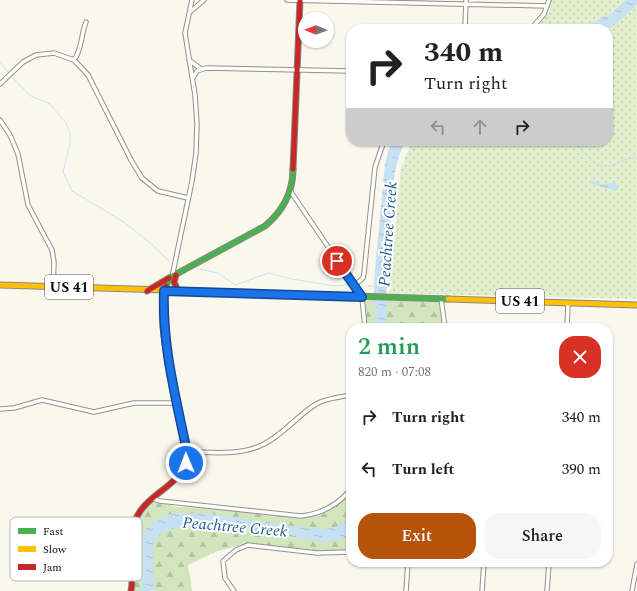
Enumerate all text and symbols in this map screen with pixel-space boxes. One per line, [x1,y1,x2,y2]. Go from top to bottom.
north arrow [298,12,334,48]
map controls [298,12,334,48]
text: 340 m [424,31,503,74]
icon: right [358,40,410,92]
text: Turn right [424,70,507,97]
icon: left [427,116,449,138]
icon: ahead [469,116,491,138]
icon: right [511,116,533,138]
water label: Peachtree Creek [372,180,404,287]
pin [320,244,354,278]
icon: arrive [326,250,348,272]
road number: US 41 [45,275,93,299]
road number: US 41 [496,289,544,313]
text: 2 min [358,329,420,365]
button: close [559,336,601,378]
text: 820 m · 07:08 [358,362,431,382]
icon: right [358,406,380,428]
text: Turn right [392,406,465,429]
text: 340 m [562,406,601,429]
position arrow [165,442,207,484]
icon: left [358,458,380,480]
text: Turn left [392,458,454,481]
text: 390 m [562,458,601,481]
water label: Peachtree Creek [181,510,289,544]
button: Exit [358,513,476,559]
button: Share [484,513,601,559]
legend [10,517,142,581]
text: Fast [43,523,64,540]
text: Slow [43,541,67,558]
text: Jam [43,559,62,576]

